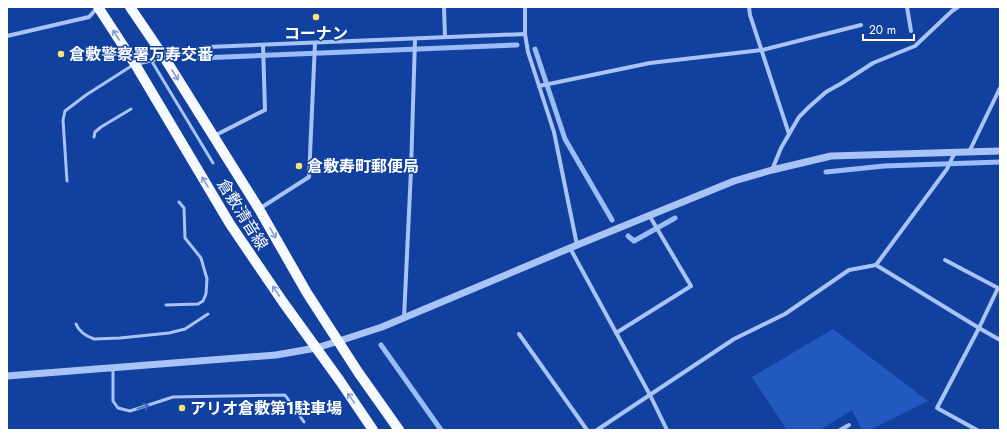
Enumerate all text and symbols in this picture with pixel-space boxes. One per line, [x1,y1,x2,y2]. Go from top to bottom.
marker: コーナン [311,12,321,22]
scale bar [863,16,914,42]
text: 20 m [869,21,896,39]
place label: コーナン [284,22,348,45]
one-way arrow [112,30,120,41]
place label: 倉敷警察署万寿交番 [69,43,213,66]
marker: 倉敷警察署万寿交番 [56,49,66,59]
one-way arrow [171,69,179,80]
place label: 倉敷寿町郵便局 [307,155,419,178]
marker: 倉敷寿町郵便局 [294,161,304,171]
street label: 倉敷清音線 [212,174,274,254]
one-way arrow [201,176,209,188]
one-way arrow [269,227,277,239]
one-way arrow [272,286,280,297]
one-way arrow [347,392,355,403]
place label: アリオ倉敷第1駐車場 [190,397,342,420]
one-way arrow [137,402,149,410]
marker: アリオ倉敷第1駐車場 [177,403,187,413]

